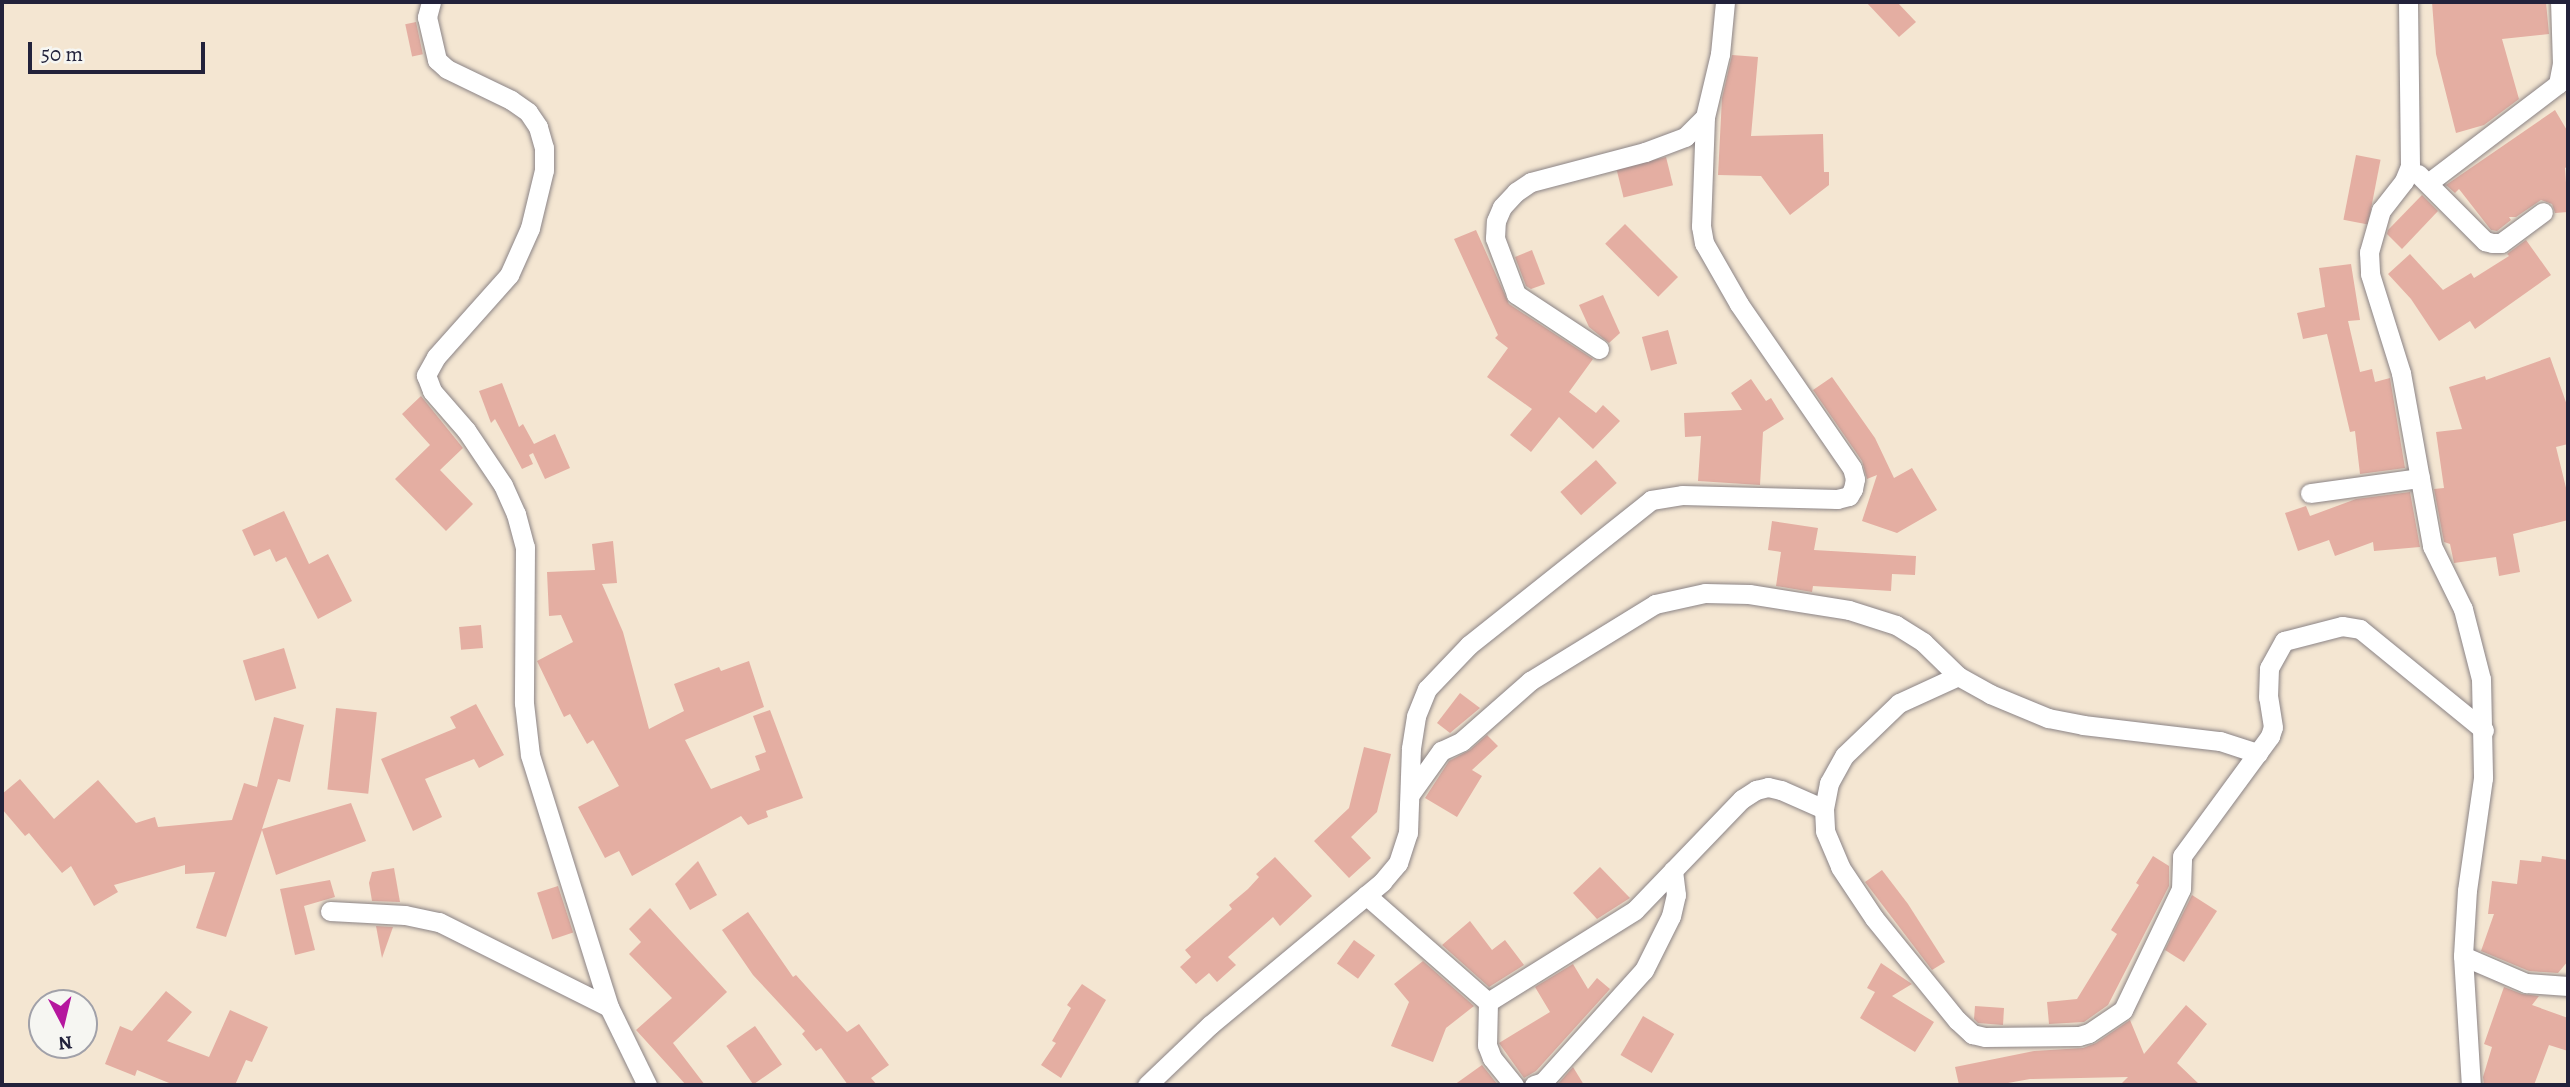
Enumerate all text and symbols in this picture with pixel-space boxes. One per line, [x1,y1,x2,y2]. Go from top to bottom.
scale bar [32,28,208,72]
text: 50 m [41,40,83,68]
north arrow [28,989,98,1059]
text: N [57,1029,74,1057]

